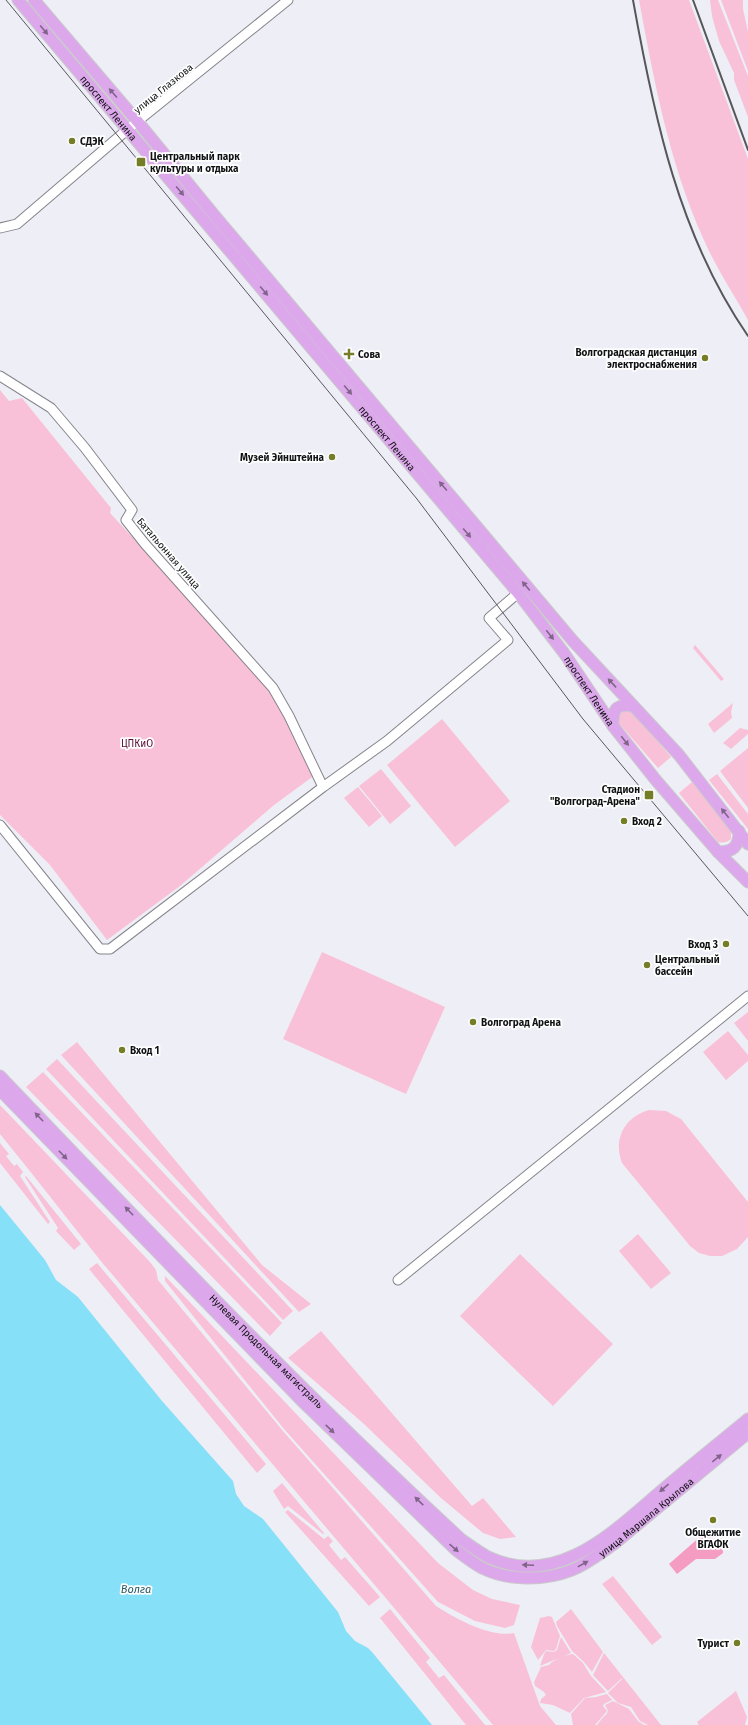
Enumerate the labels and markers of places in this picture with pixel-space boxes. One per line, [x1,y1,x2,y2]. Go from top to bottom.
marker: СДЭК [67,136,77,146]
place label: СДЭК [80,136,104,148]
place label: Центральный парк культуры и отдыха [150,151,240,175]
marker: Центральный парк культуры и отдыха [135,156,147,168]
place label: Волгоградская дистанция электроснабжения [575,347,697,371]
marker: Сова [343,348,355,360]
place label: Сова [358,349,381,361]
marker: Волгоградская дистанция электроснабжения [700,353,710,363]
place label: Музей Эйнштейна [240,452,325,464]
marker: Музей Эйнштейна [327,452,337,462]
place label: Стадион "Волгоград-Арена" [550,784,640,808]
marker: Стадион "Волгоград-Арена" [643,789,655,801]
marker: Вход 2 [619,816,629,826]
place label: Вход 2 [632,816,662,828]
place label: Вход 3 [688,939,718,951]
marker: Вход 3 [721,939,731,949]
place label: Центральный бассейн [655,954,720,978]
marker: Центральный бассейн [642,960,652,970]
marker: Волгоград Арена [468,1017,478,1027]
place label: Волгоград Арена [481,1017,561,1029]
marker: Вход 1 [117,1045,127,1055]
place label: Вход 1 [130,1045,159,1057]
marker: Общежитие ВГАФК [708,1515,718,1525]
place label: Общежитие ВГАФК [685,1527,741,1551]
place label: Турист [697,1638,729,1650]
marker: Турист [732,1638,742,1648]

